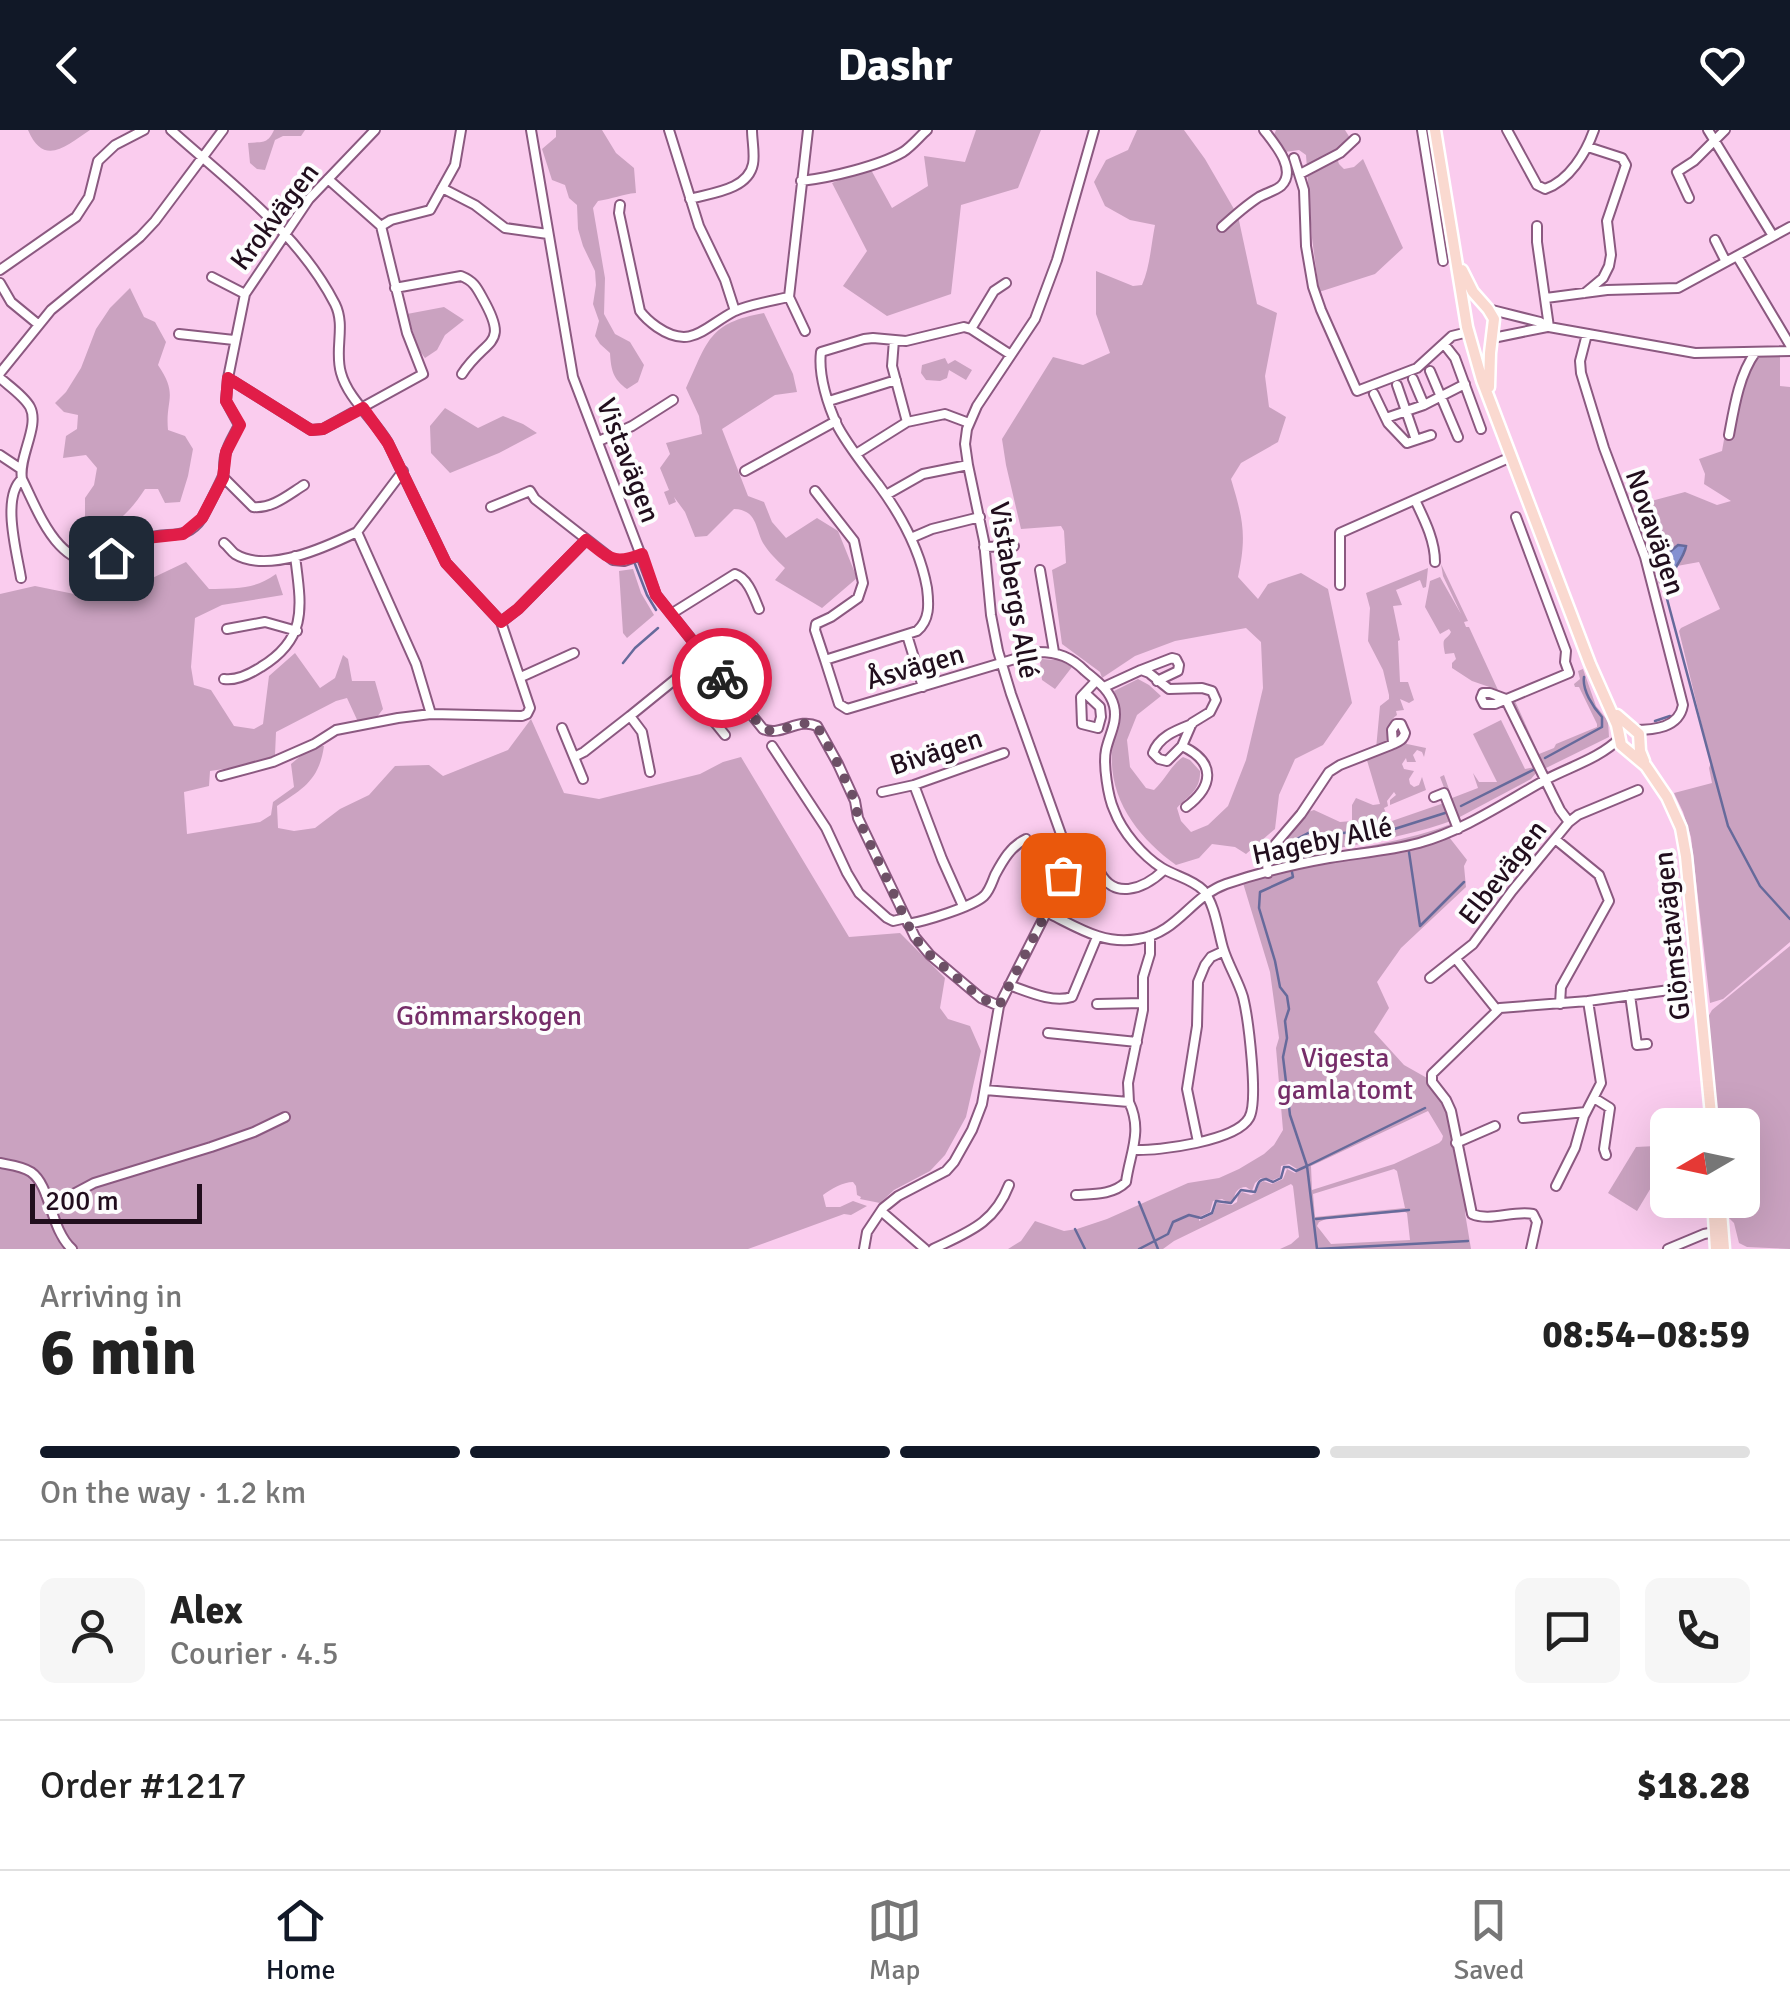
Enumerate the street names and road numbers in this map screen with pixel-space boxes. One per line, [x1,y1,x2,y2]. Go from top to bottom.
street label: Krokvägen [223,156,326,277]
street label: Vistavägen [589,393,667,527]
street label: Novavägen [1618,465,1692,600]
street label: Vistabergs Allé [982,499,1046,681]
street label: Åsvägen [862,637,968,697]
street label: Bivägen [886,721,987,783]
street label: Hageby Allé [1249,810,1395,872]
street label: Elbevägen [1451,814,1554,932]
street label: Glömstavägen [1646,850,1698,1022]

